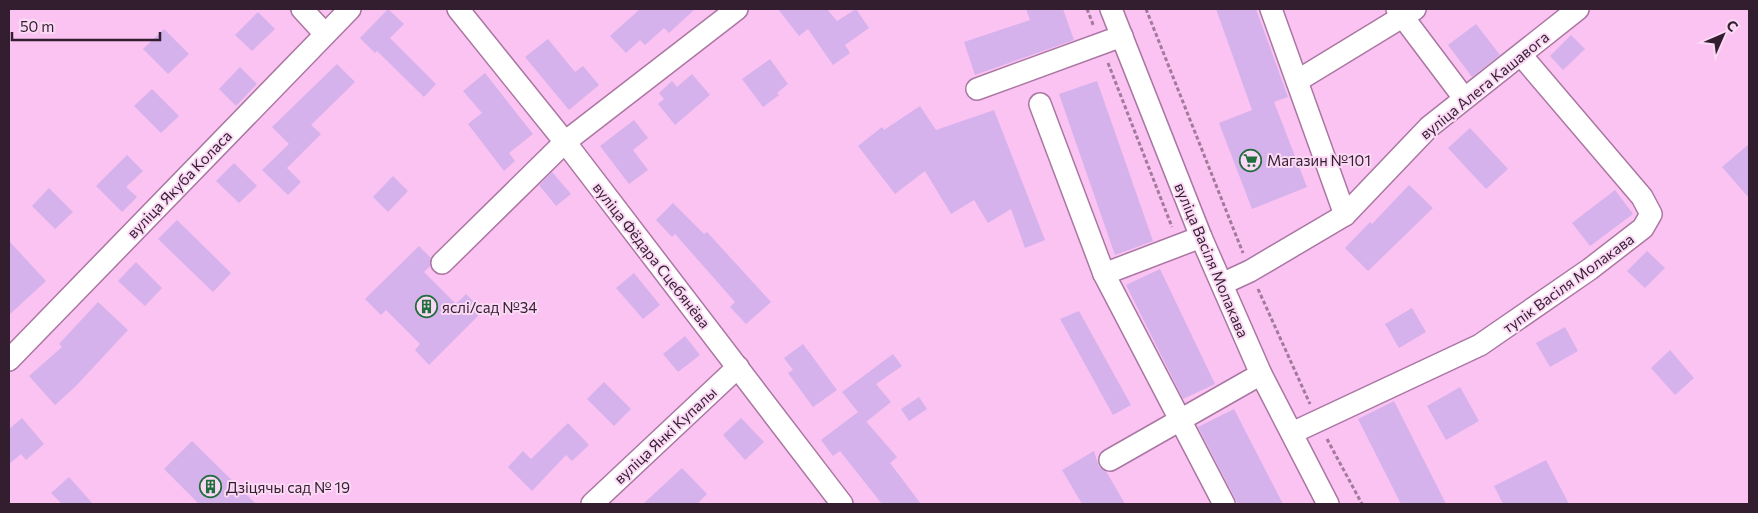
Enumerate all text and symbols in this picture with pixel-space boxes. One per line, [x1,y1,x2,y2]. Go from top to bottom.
scale bar [12,10,160,42]
north arrow [1698,10,1748,60]
text: С [1723,16,1742,35]
text: 50 m [20,17,54,35]
street label: вуліца Алега Кашавога [1416,27,1552,143]
street label: вуліца Якуба Коласа [123,126,235,242]
supermarket icon: Магазин №101 [1239,148,1263,172]
place label: Магазин №101 [1267,151,1371,169]
street label: вуліца Фёдара Сцебянёва [590,179,714,331]
street label: вуліца Васіля Молакава [1171,180,1253,340]
street label: тупік Васіля Молакава [1499,229,1637,337]
building icon: яслі/сад №34 [414,295,438,319]
place label: яслі/сад №34 [442,298,537,316]
street label: вуліца Янкі Купалы [610,383,720,487]
building icon: Дзіцячы сад № 19 [198,475,222,499]
place label: Дзіцячы сад № 19 [226,478,350,496]

